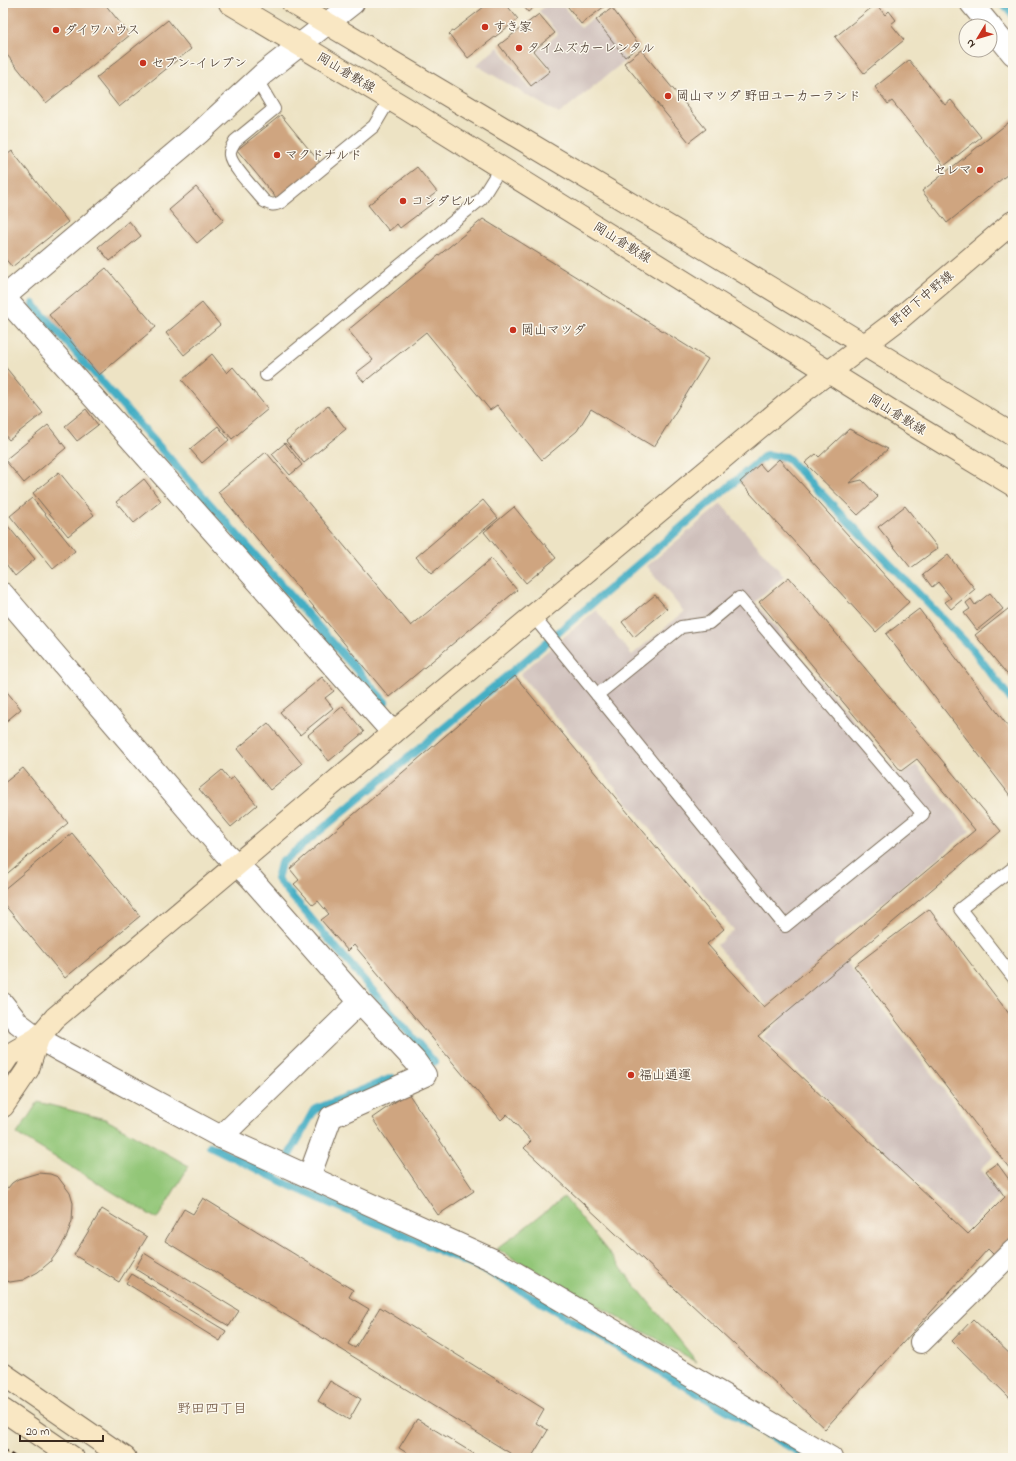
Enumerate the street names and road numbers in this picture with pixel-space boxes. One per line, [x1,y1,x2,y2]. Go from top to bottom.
street label: 岡山倉敷線 [313,48,380,98]
street label: 岡山倉敷線 [589,218,655,269]
street label: 野田下中野線 [886,266,959,331]
street label: 岡山倉敷線 [864,390,930,441]

